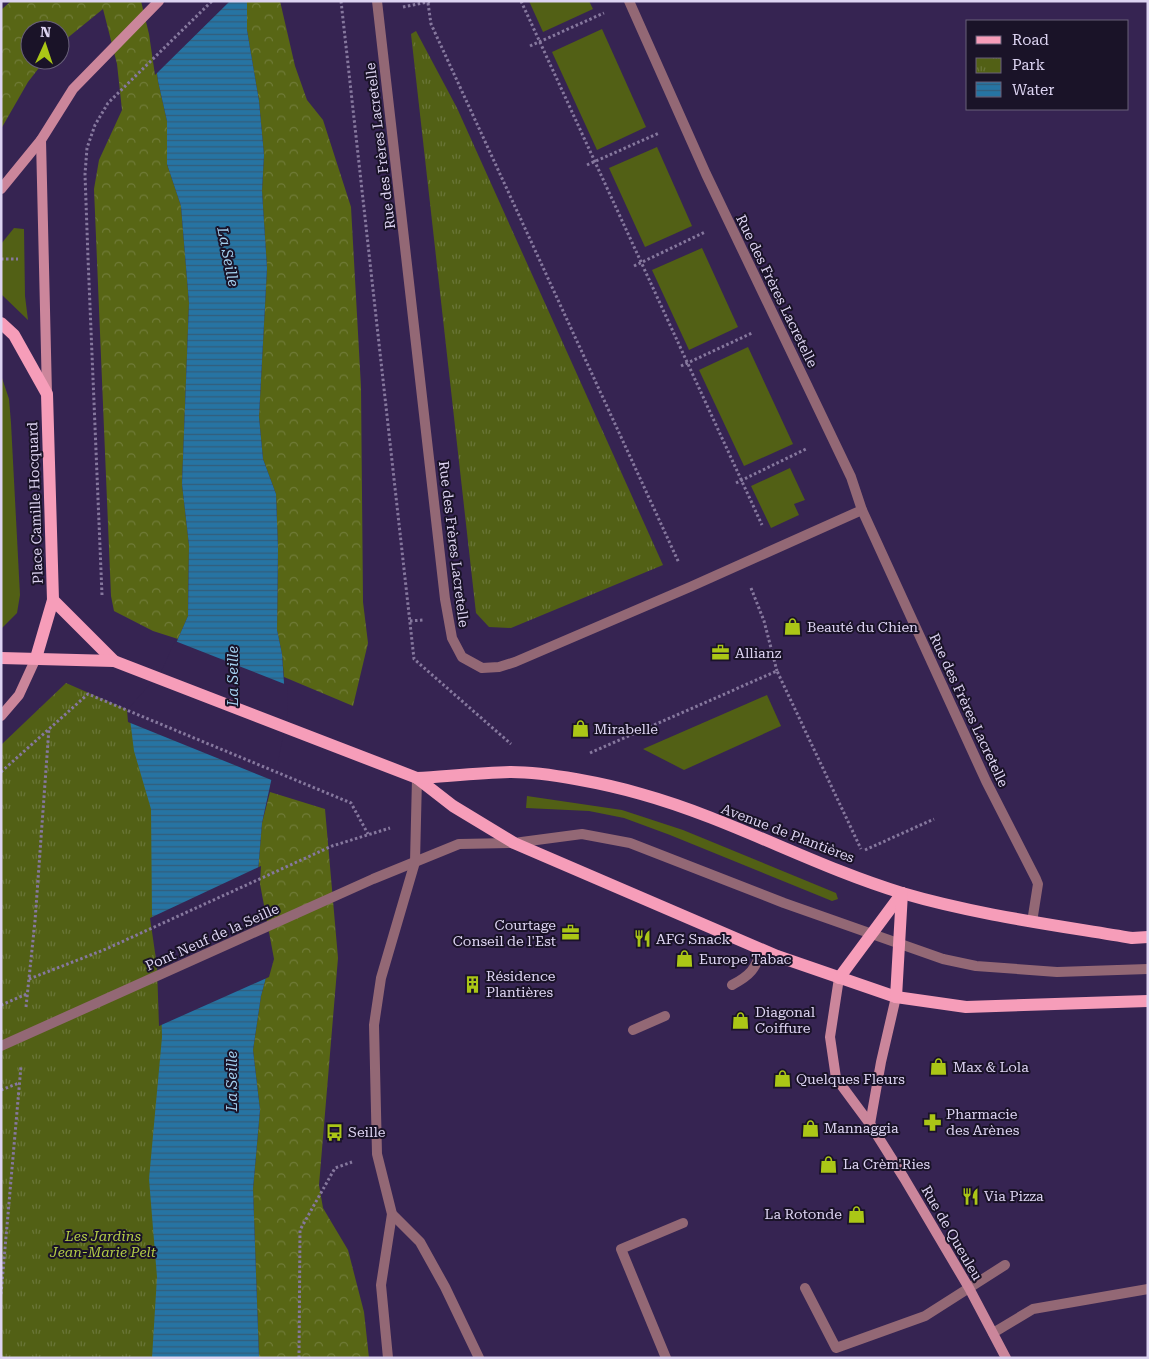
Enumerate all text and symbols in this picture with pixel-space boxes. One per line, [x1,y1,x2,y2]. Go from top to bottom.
north arrow [20,20,70,70]
legend [966,20,1129,110]
text: N [40,24,52,40]
text: Road [1012,31,1049,49]
text: Park [1012,56,1046,74]
street label: Rue des Frères Lacretelle [362,62,398,230]
text: Water [1012,81,1054,99]
street label: Rue des Frères Lacretelle [733,212,821,370]
water label: La Seille [213,225,243,289]
street label: Place Camille Hocquard [24,422,46,584]
street label: Rue des Frères Lacretelle [436,460,472,628]
shop icon: Beauté du Chien [783,617,803,637]
place label: Beauté du Chien [807,619,918,635]
street label: Rue des Frères Lacretelle [926,631,1012,790]
office icon: Allianz [711,643,731,663]
water label: La Seille [224,645,242,707]
place label: Allianz [735,645,782,661]
shop icon: Mirabelle [570,719,590,739]
place label: Mirabelle [594,721,658,737]
street label: Avenue de Plantières [719,800,857,866]
street label: Pont Neuf de la Seille [143,900,282,974]
place label: Courtage Conseil de l'Est [453,917,556,949]
office icon: Courtage Conseil de l'Est [560,923,580,943]
restaurant icon: AFG Snack [632,929,652,949]
place label: AFG Snack [656,931,731,947]
shop icon: Europe Tabac [675,949,695,969]
place label: Europe Tabac [699,951,792,967]
place label: Résidence Plantières [486,968,556,1000]
building icon: Résidence Plantières [462,974,482,994]
place label: Diagonal Coiffure [755,1004,816,1036]
shop icon: Diagonal Coiffure [731,1010,751,1030]
water label: La Seille [223,1050,241,1112]
shop icon: Max & Lola [929,1057,949,1077]
place label: Max & Lola [953,1059,1029,1075]
shop icon: Quelques Fleurs [772,1069,792,1089]
place label: Quelques Fleurs [796,1071,905,1087]
place label: Pharmacie des Arènes [946,1106,1020,1138]
pharmacy icon: Pharmacie des Arènes [922,1112,942,1132]
shop icon: Mannaggia [800,1118,820,1138]
place label: Mannaggia [824,1120,899,1136]
bus stop icon: Seille [324,1122,344,1142]
place label: Seille [348,1124,386,1140]
shop icon: La Crèm'Ries [819,1154,839,1174]
place label: La Crèm'Ries [843,1156,931,1172]
street label: Rue de Queuleu [918,1183,986,1283]
restaurant icon: Via Pizza [960,1186,980,1206]
place label: Via Pizza [984,1188,1044,1204]
shop icon: La Rotonde [846,1204,866,1224]
place label: La Rotonde [765,1206,842,1222]
park label: Les Jardins Jean-Marie Pelt [49,1228,157,1260]

